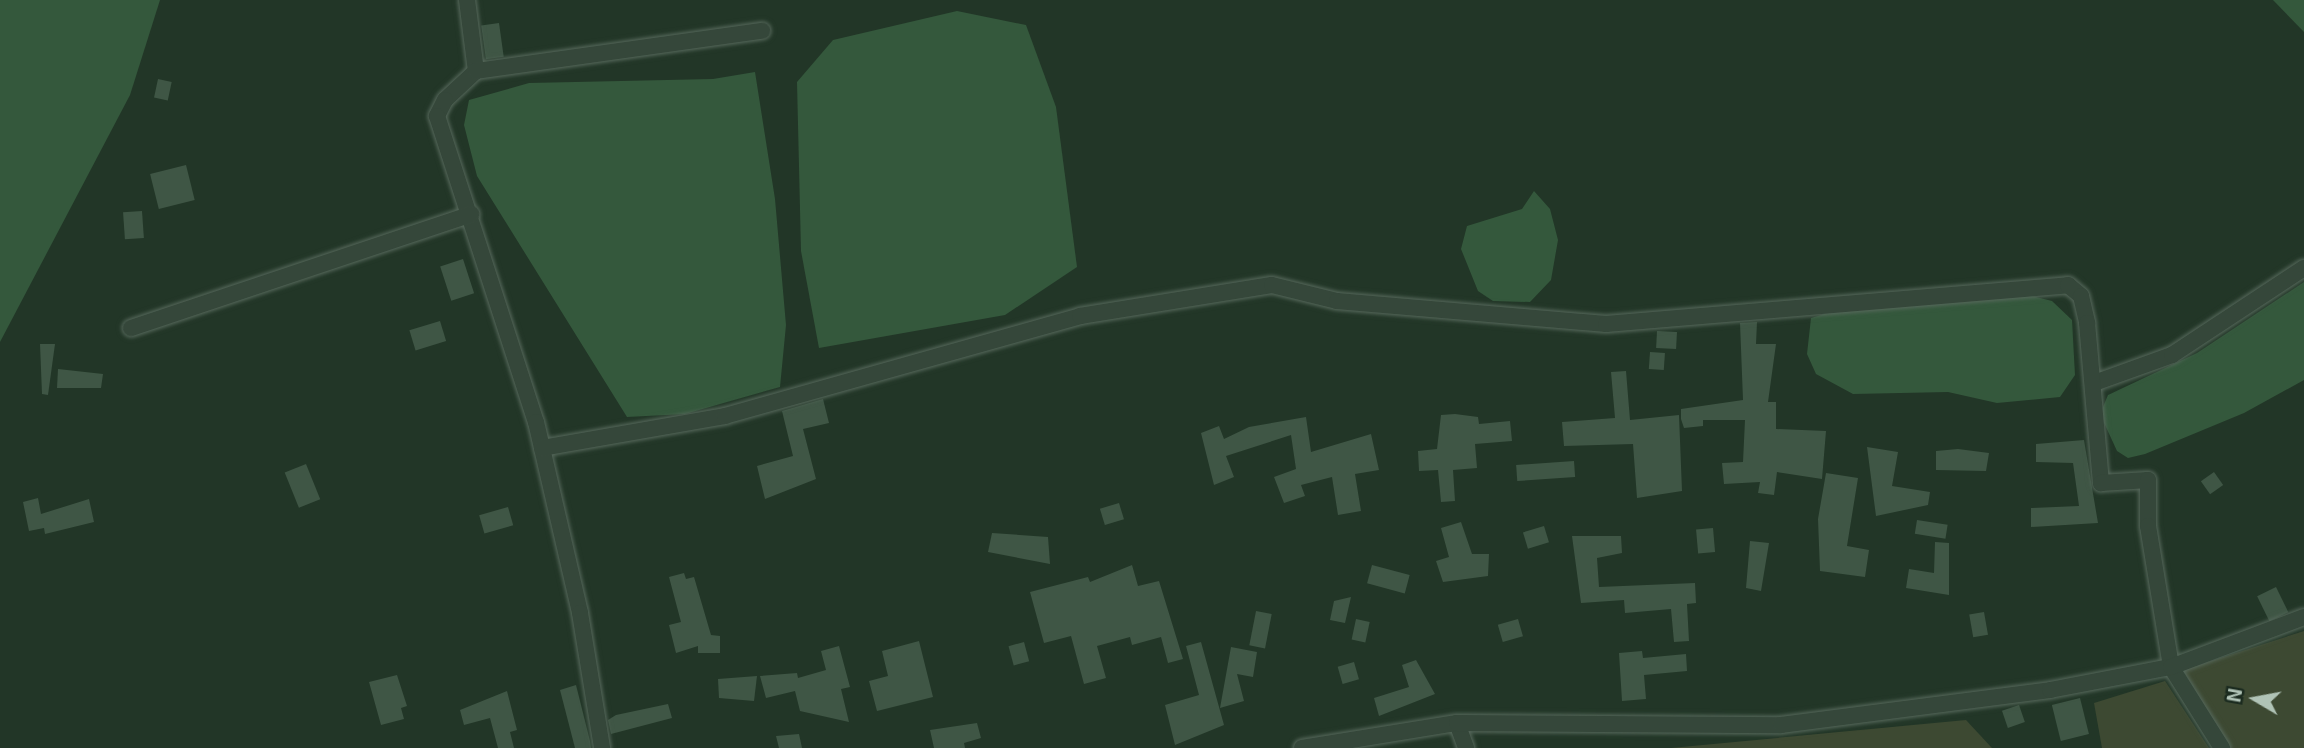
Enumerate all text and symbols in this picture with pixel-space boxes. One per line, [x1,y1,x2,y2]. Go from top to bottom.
north arrow [2220,664,2290,734]
text: N [2221,687,2246,704]

